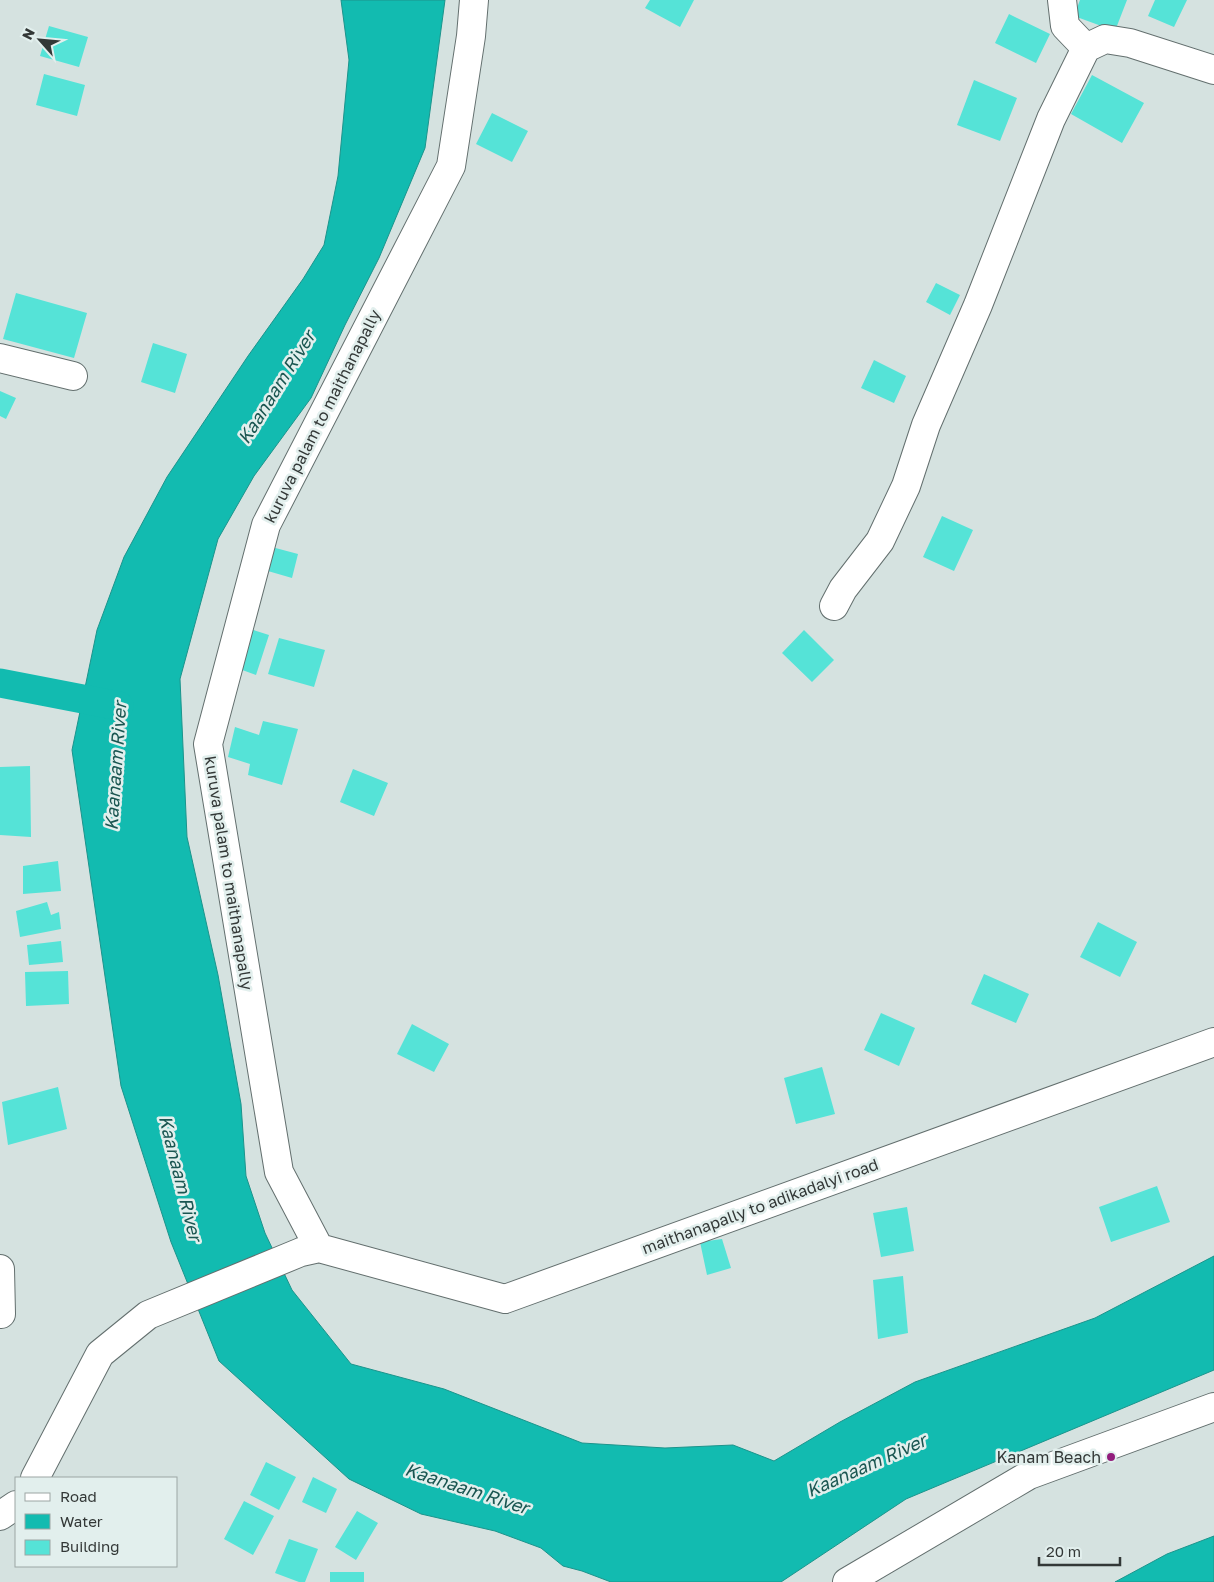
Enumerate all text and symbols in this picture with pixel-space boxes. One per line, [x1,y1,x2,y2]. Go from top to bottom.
north arrow [15,15,65,65]
text: N [18,25,38,42]
street label: kuruva palam to maithanapally [259,306,385,526]
water label: Kaanaam River [233,324,321,447]
water label: Kaanaam River [100,698,131,831]
street label: kuruva palam to maithanapally [201,755,257,992]
water label: Kaanaam River [155,1113,208,1246]
street label: maithanapally to adikadalyi road [639,1154,881,1258]
water label: Kaanaam River [803,1428,932,1501]
place label: Kanam Beach [996,1447,1101,1467]
marker: Kanam Beach [1105,1451,1117,1463]
water label: Kaanaam River [402,1458,534,1519]
legend [15,1477,178,1567]
text: Road [60,1487,97,1505]
text: Water [60,1512,103,1530]
scale bar [1039,1534,1120,1566]
text: Building [60,1537,120,1555]
text: 20 m [1046,1542,1081,1560]

